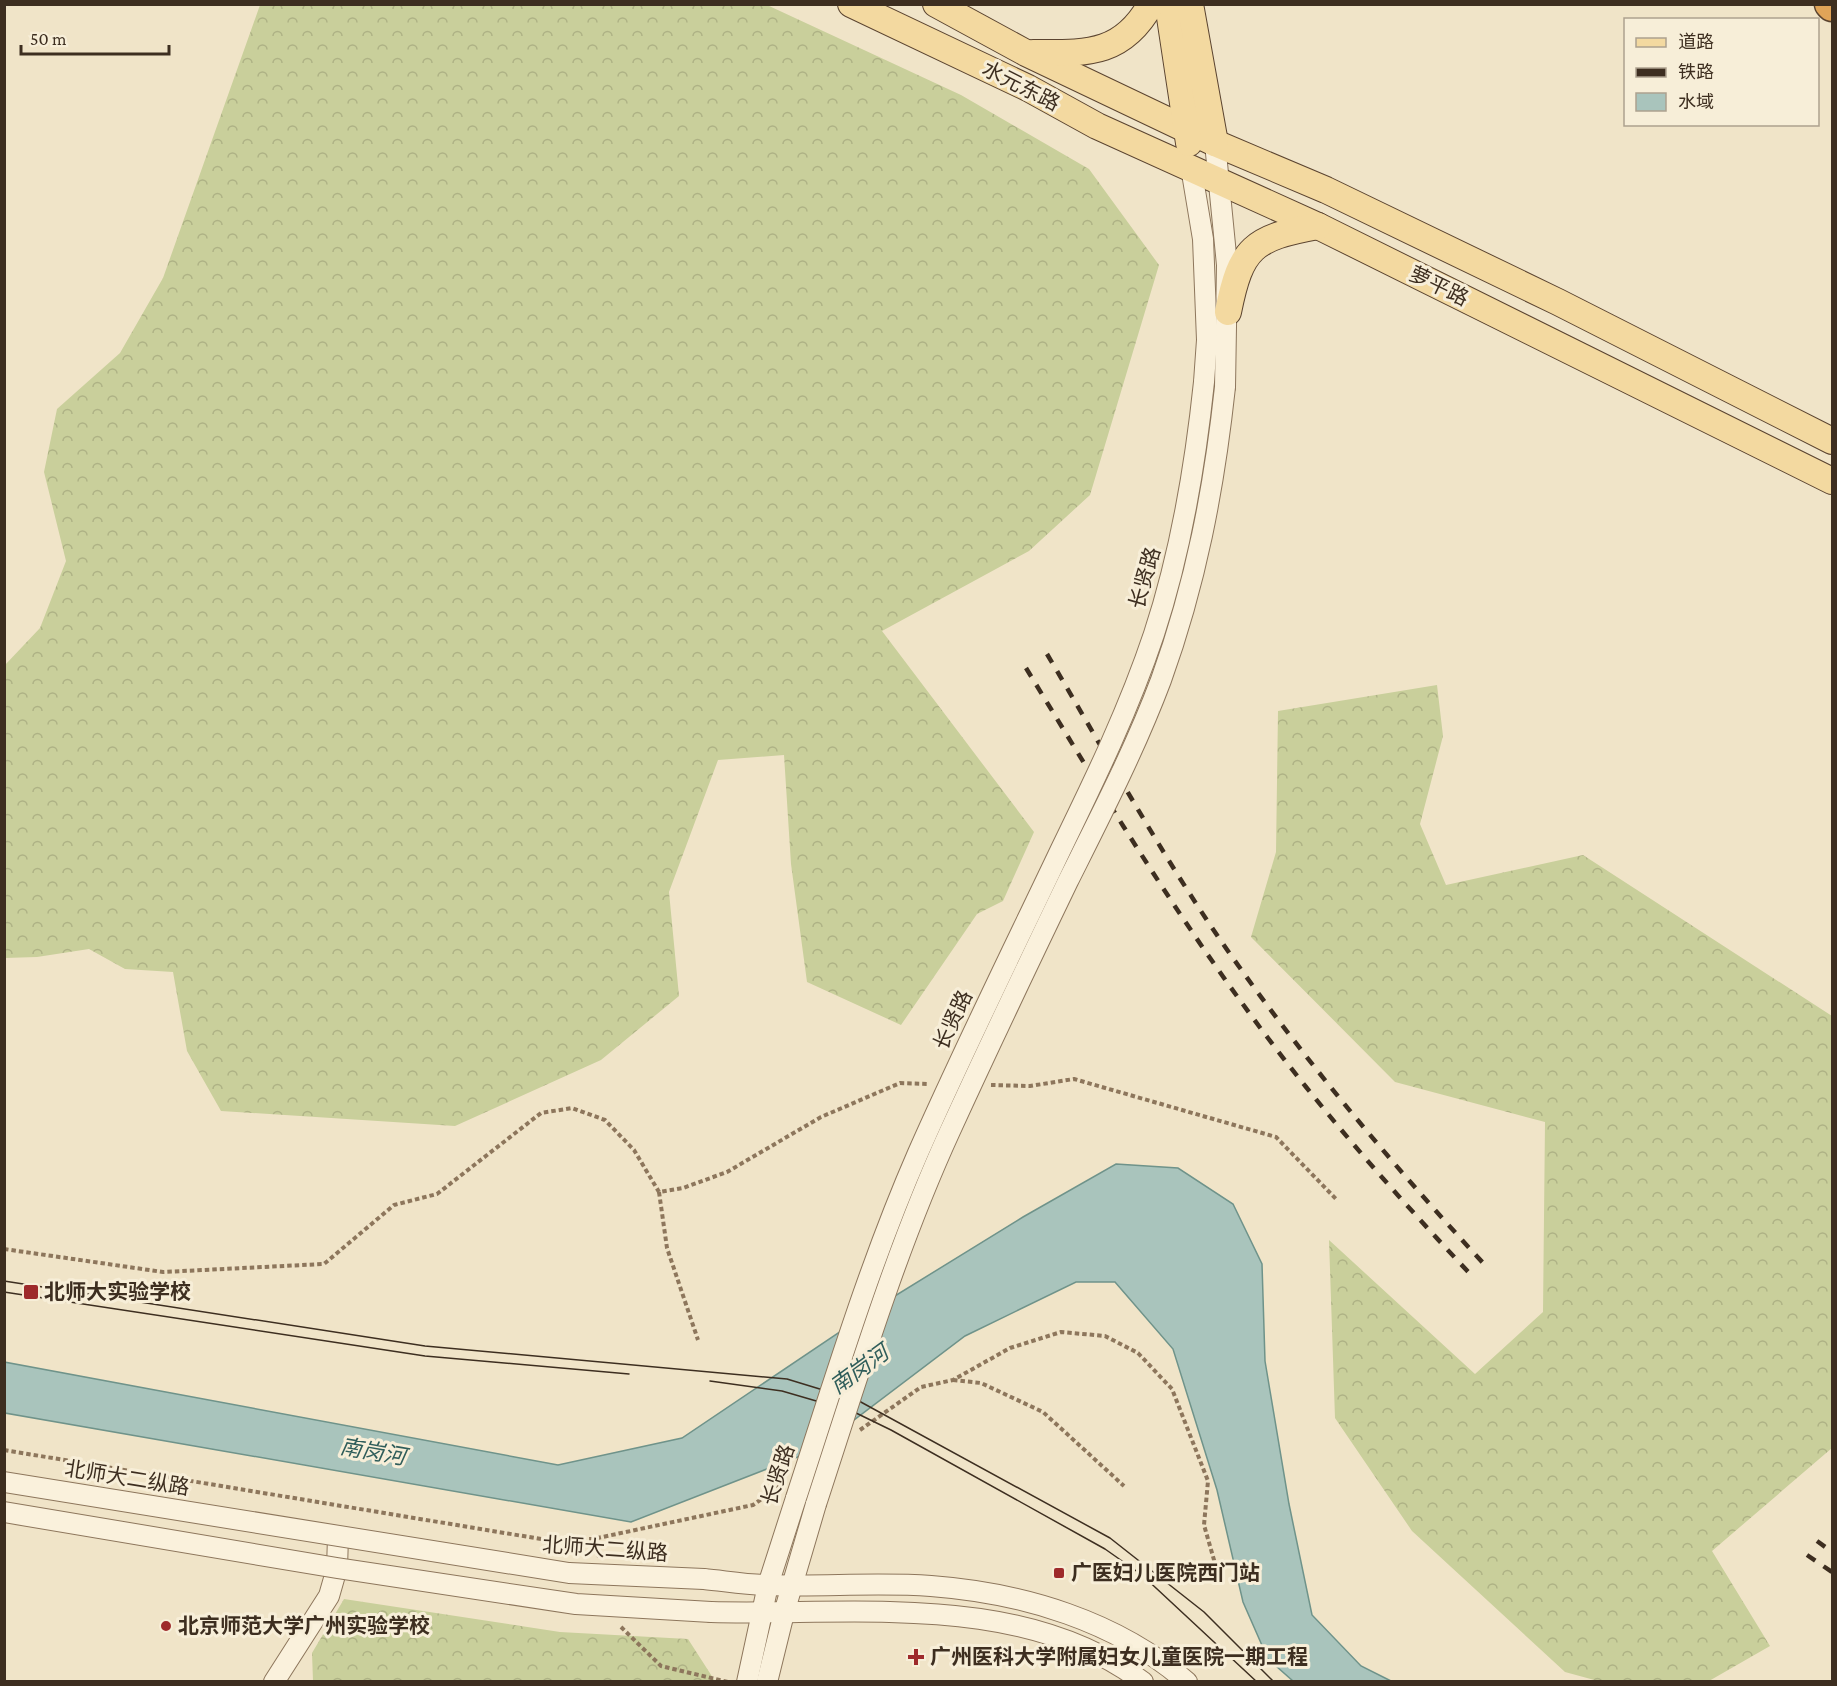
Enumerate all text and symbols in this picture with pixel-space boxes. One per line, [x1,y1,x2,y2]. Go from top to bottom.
scale bar [21,18,170,56]
legend [1624,18,1819,126]
text: 50 m [30,29,67,49]
text: 道路 [1678,32,1714,52]
street label: 水元东路 [978,56,1064,116]
text: 铁路 [1678,62,1714,82]
text: 水域 [1678,92,1714,112]
street label: 萝平路 [1405,261,1473,311]
street label: 长贤路 [1125,544,1165,612]
street label: 长贤路 [929,986,977,1054]
place label: 北师大实验学校 [44,1280,191,1304]
marker: 北师大实验学校 [22,1283,40,1301]
water label: 南岗河 [825,1338,897,1399]
water label: 南岗河 [338,1433,412,1470]
street label: 长贤路 [757,1441,799,1509]
street label: 北师大二纵路 [63,1456,191,1500]
street label: 北师大二纵路 [541,1533,669,1565]
place label: 广医妇儿医院西门站 [1071,1561,1260,1585]
marker: 广医妇儿医院西门站 [1052,1566,1066,1580]
place label: 北京师范大学广州实验学校 [178,1614,430,1638]
marker: 北京师范大学广州实验学校 [159,1619,173,1633]
place label: 广州医科大学附属妇女儿童医院一期工程 [930,1645,1308,1669]
marker: 广州医科大学附属妇女儿童医院一期工程 [907,1648,925,1666]

